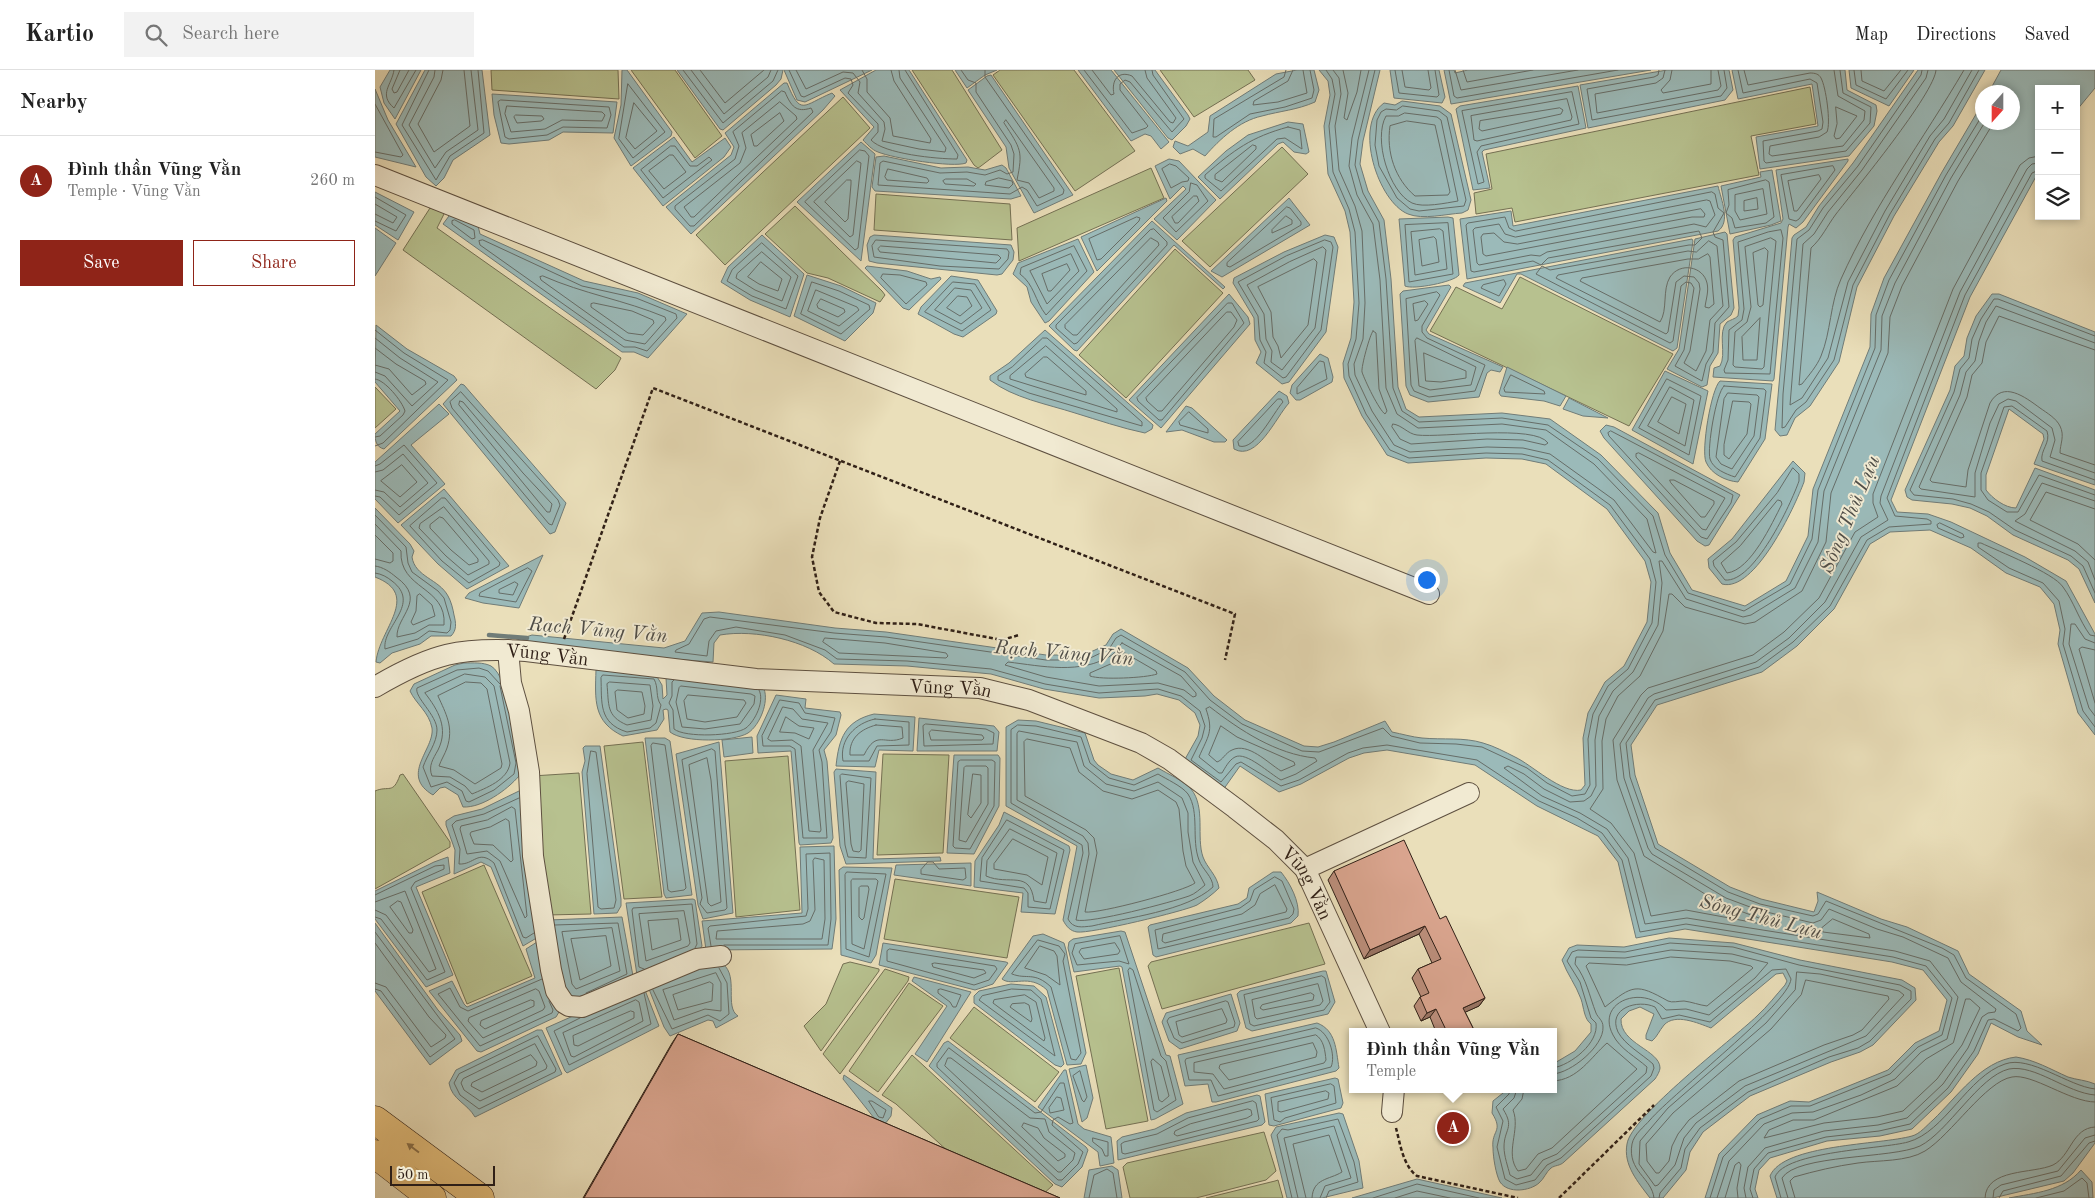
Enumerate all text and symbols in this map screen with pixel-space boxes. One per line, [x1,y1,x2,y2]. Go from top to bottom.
search box [124,12,474,57]
icon: search [142,21,170,49]
text: Kartio [25,23,94,47]
text: Search here [182,25,279,44]
text: Map [1855,26,1888,44]
text: Directions [1916,26,1996,44]
text: Saved [2024,26,2070,44]
north arrow [1975,85,2020,130]
map controls [2035,85,2080,220]
button: + [2035,85,2080,130]
text: Nearby [20,92,88,113]
button: − [2035,130,2080,175]
text: Đình thần Vũng Vằn [67,161,241,180]
text: A [30,173,42,189]
text: 260 m [310,173,355,189]
button: layers [2035,175,2080,220]
text: Temple · Vũng Vằn [67,184,201,200]
button: Save [20,240,183,286]
button: Share [193,240,355,286]
water label: Sông Thủ Lựu [1817,453,1885,577]
your location [1414,567,1440,593]
water label: Rạch Vũng Vằn [526,613,668,647]
water label: Rạch Vũng Vằn [992,636,1134,670]
street label: Vũng Vằn [505,643,589,671]
street label: Vũng Vằn [909,678,993,703]
street label: Vũng Vằn [1276,844,1334,923]
water label: Sông Thủ Lựu [1697,892,1824,944]
popup [1349,1028,1557,1093]
text: Đình thần Vũng Vằn [1366,1041,1540,1060]
text: Temple [1366,1064,1416,1080]
pin: A [1437,1109,1469,1147]
one-way arrow [407,1142,420,1153]
scale bar [390,1163,495,1186]
text: 50 m [397,1168,428,1182]

